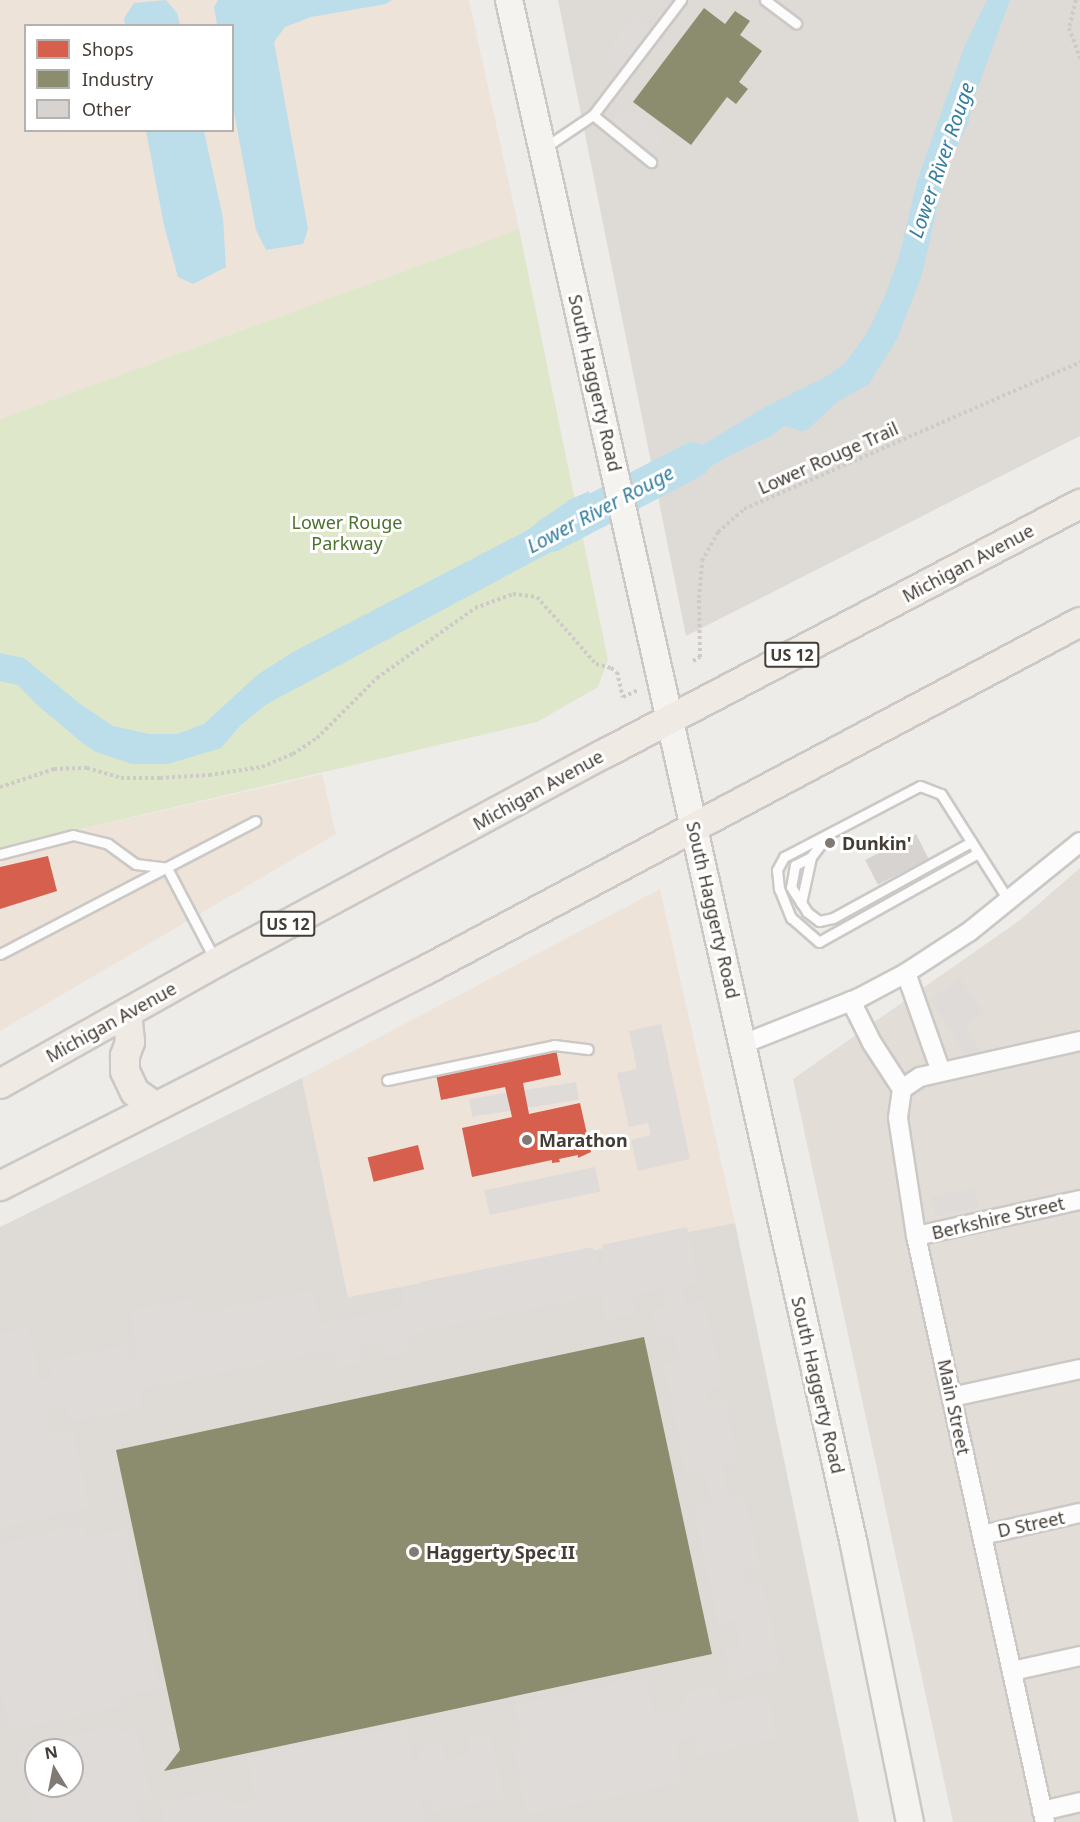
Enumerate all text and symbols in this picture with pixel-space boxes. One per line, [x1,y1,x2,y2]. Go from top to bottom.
legend [24,24,234,132]
text: Shops [82,37,134,61]
text: Industry [82,67,153,91]
water label: Lower River Rouge [903,79,979,241]
text: Other [82,97,131,121]
street label: South Haggerty Road [564,292,626,474]
street label: Lower Rouge Trail [755,417,901,499]
water label: Lower River Rouge [522,460,678,558]
park label: Lower Rouge Parkway [292,512,402,554]
street label: Michigan Avenue [899,519,1037,607]
road number: US 12 [764,642,820,668]
street label: Michigan Avenue [469,745,607,835]
street label: South Haggerty Road [682,819,744,1001]
place label: Dunkin' [842,832,911,854]
marker: Dunkin' [823,836,837,850]
road number: US 12 [260,911,316,937]
street label: Michigan Avenue [42,977,180,1067]
place label: Marathon [539,1129,628,1151]
marker: Marathon [520,1133,534,1147]
street label: Berkshire Street [930,1192,1066,1244]
street label: South Haggerty Road [787,1294,849,1476]
street label: Main Street [933,1357,975,1457]
street label: D Street [995,1506,1067,1542]
place label: Haggerty Spec II [426,1541,575,1563]
marker: Haggerty Spec II [407,1545,421,1559]
north arrow [24,1738,84,1798]
text: N [43,1740,60,1764]

